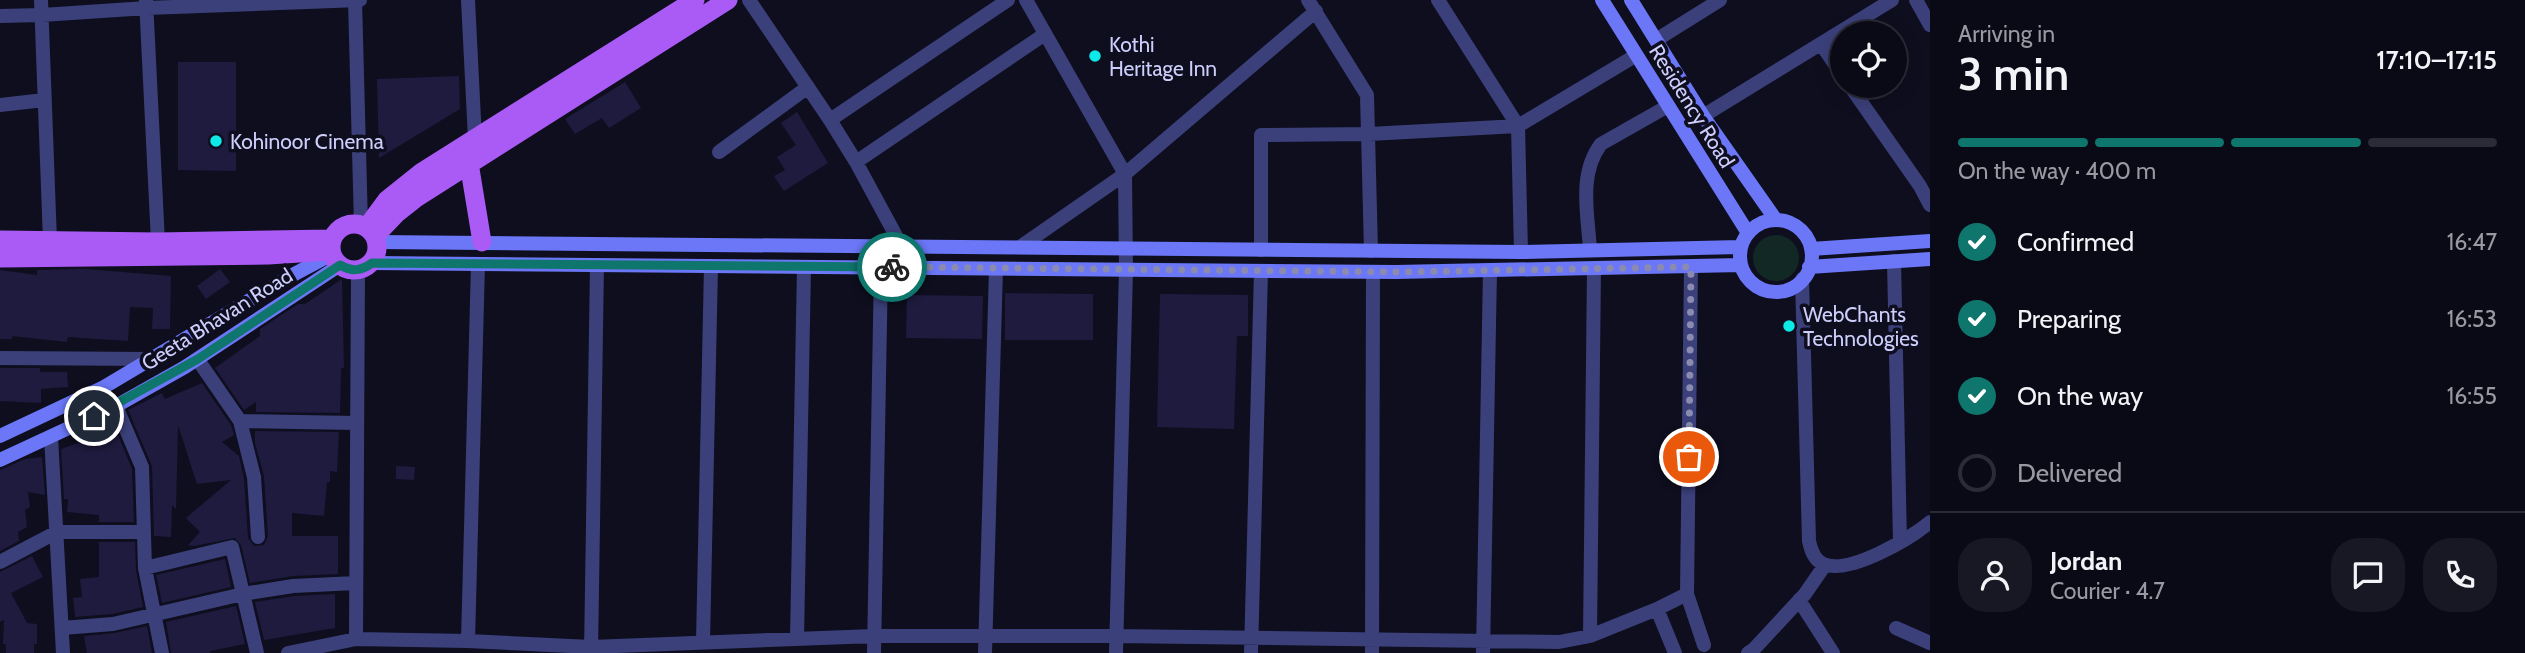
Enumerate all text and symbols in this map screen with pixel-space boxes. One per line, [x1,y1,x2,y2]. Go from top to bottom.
text: Arriving in [1958,20,2055,48]
map controls [1830,21,1907,98]
button: locate [1830,21,1907,98]
place label: Kothi Heritage Inn [1109,32,1217,81]
street label: Residency Road [1644,40,1740,172]
text: 17:10–17:15 [2376,44,2497,76]
text: 3 min [1958,46,2069,102]
marker: Kothi Heritage Inn [1087,48,1103,64]
place label: Kohinoor Cinema [230,129,384,154]
marker: Kohinoor Cinema [208,133,224,149]
text: On the way · 400 m [1958,157,2156,185]
icon: check [1958,223,1996,261]
text: Confirmed [2017,226,2134,258]
text: 16:47 [2447,228,2497,256]
courier [857,232,927,302]
icon: bike [873,248,911,286]
street label: Geeta Bhavan Road [137,263,297,375]
icon: check [1958,300,1996,338]
place label: WebChants Technologies [1803,302,1919,351]
text: Preparing [2017,303,2121,335]
text: 16:53 [2447,305,2497,333]
marker: WebChants Technologies [1781,318,1797,334]
icon: check [1958,377,1996,415]
text: On the way [2017,380,2143,412]
text: 16:55 [2447,382,2497,410]
pin [64,386,124,446]
icon: home [75,397,113,435]
pin [1659,427,1719,487]
icon: bag [1670,438,1708,476]
text: Delivered [2017,457,2122,489]
button: person [1958,538,2032,612]
button: chat [2331,538,2405,612]
button: phone [2423,538,2497,612]
text: Jordan [2050,545,2122,577]
text: Courier · 4.7 [2050,577,2165,605]

